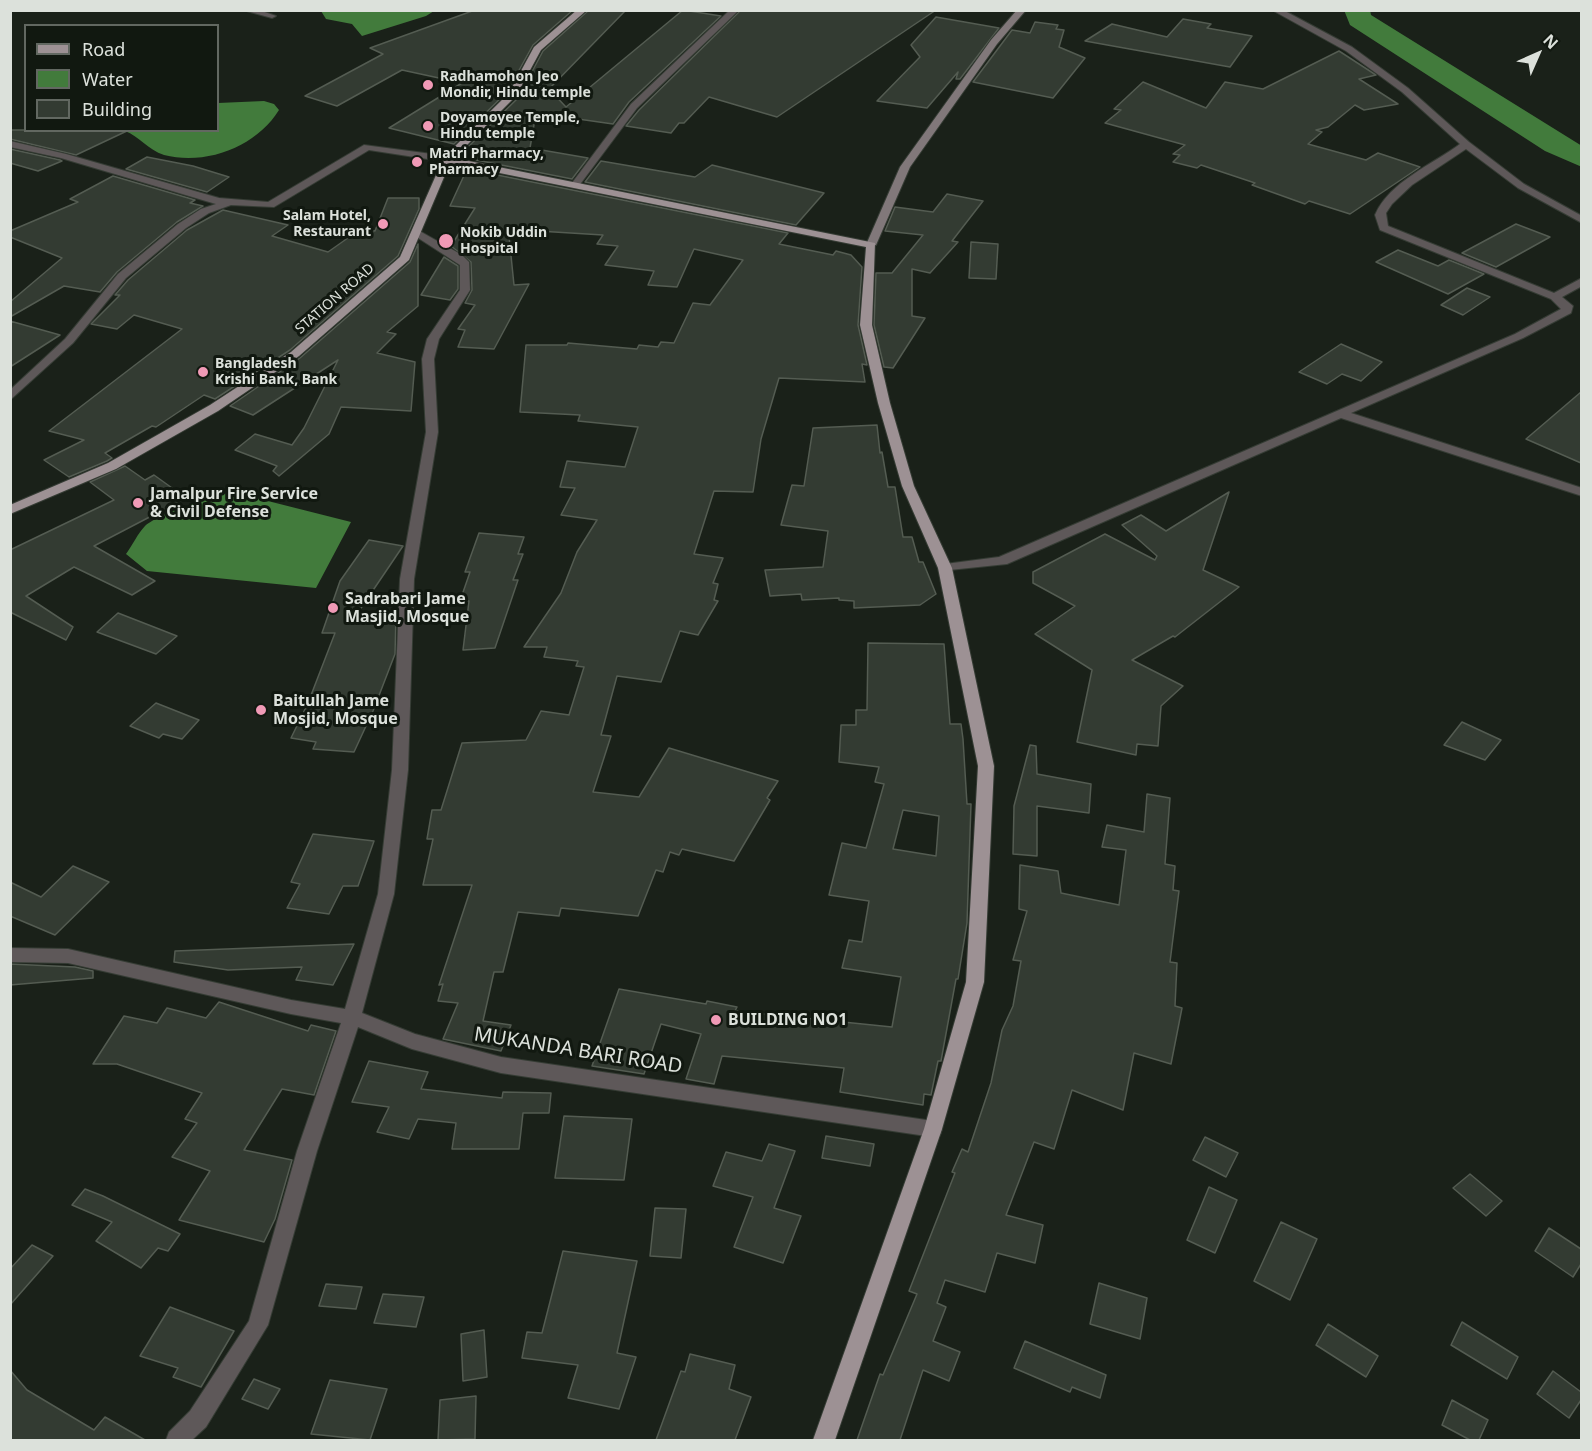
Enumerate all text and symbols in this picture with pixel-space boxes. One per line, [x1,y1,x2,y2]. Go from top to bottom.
legend [24,24,219,132]
north arrow [1508,24,1568,84]
text: N [1538,29,1563,54]
text: Road [82,37,125,61]
text: Water [82,67,133,91]
place label: Radhamohon Jeo Mondir, Hindu temple [440,69,591,102]
marker: Radhamohon Jeo Mondir, Hindu temple [421,78,435,92]
text: Building [82,97,152,121]
place label: Doyamoyee Temple, Hindu temple [440,110,580,142]
marker: Doyamoyee Temple, Hindu temple [421,119,435,133]
place label: Matri Pharmacy, Pharmacy [429,146,544,178]
marker: Matri Pharmacy, Pharmacy [410,155,424,169]
place label: Salam Hotel, Restaurant [283,208,371,240]
marker: Salam Hotel, Restaurant [376,217,390,231]
place label: Nokib Uddin Hospital [460,225,547,258]
marker: Nokib Uddin Hospital [437,232,455,250]
street label: STATION ROAD [292,260,378,338]
place label: Bangladesh Krishi Bank, Bank [215,356,337,388]
marker: Bangladesh Krishi Bank, Bank [196,365,210,379]
place label: Jamalpur Fire Service & Civil Defense [150,484,318,522]
marker: Jamalpur Fire Service & Civil Defense [131,496,145,510]
place label: Sadrabari Jame Masjid, Mosque [345,589,469,627]
marker: Sadrabari Jame Masjid, Mosque [326,601,340,615]
place label: Baitullah Jame Mosjid, Mosque [273,691,398,729]
marker: Baitullah Jame Mosjid, Mosque [254,703,268,717]
place label: BUILDING NO1 [728,1010,847,1030]
marker: BUILDING NO1 [709,1013,723,1027]
street label: MUKANDA BARI ROAD [472,1023,684,1079]

